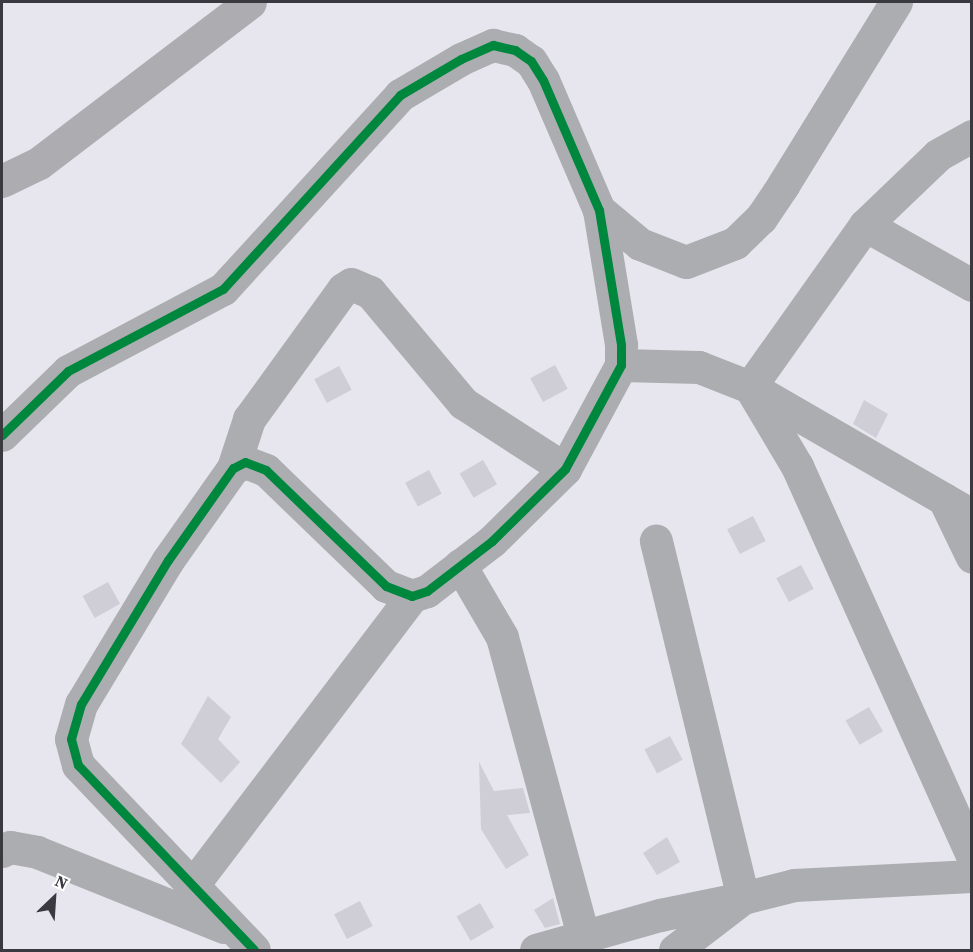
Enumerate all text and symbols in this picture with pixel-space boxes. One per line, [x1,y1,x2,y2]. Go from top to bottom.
north arrow [24,868,84,928]
text: N [52,869,72,894]

